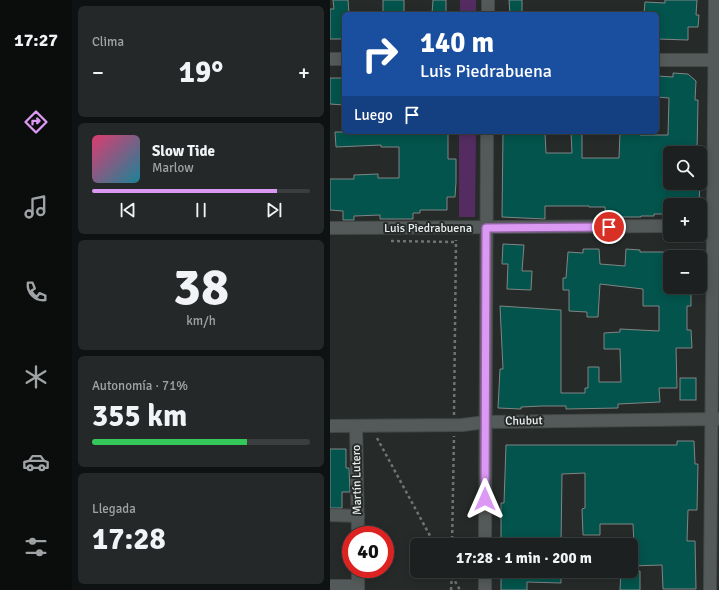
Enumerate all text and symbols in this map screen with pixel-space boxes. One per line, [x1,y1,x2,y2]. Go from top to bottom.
text: 140 m [420,26,494,60]
icon: right [354,28,406,80]
text: 17:27 [14,29,58,51]
text: Clima [92,34,124,50]
text: 19° [179,54,223,91]
text: − [92,59,104,86]
text: + [298,59,310,86]
text: Luis Piedrabuena [420,60,552,82]
icon: arrive [401,104,423,126]
text: Luego [354,106,393,124]
icon: directions [22,108,50,136]
text: Slow Tide [152,142,215,160]
map controls [663,146,707,294]
button: search [663,146,707,190]
text: Marlow [152,160,194,176]
icon: music [22,193,50,221]
button: + [663,198,707,242]
icon: previous [117,199,139,221]
icon: pause [190,199,212,221]
icon: next [263,199,285,221]
pin [592,210,626,244]
icon: arrive [598,216,620,238]
street label: Luis Piedrabuena [384,221,472,236]
button: − [663,250,707,294]
text: 38 [173,255,229,319]
icon: phone [22,278,50,306]
text: km/h [186,313,216,329]
icon: climate [22,363,50,391]
text: Autonomía · 71% [92,378,188,394]
text: 355 km [92,398,187,435]
street label: Chubut [505,413,543,429]
street label: Martín Lutero [349,445,365,515]
icon: car [22,448,50,476]
position arrow [464,478,506,520]
text: Llegada [92,501,136,517]
text: 17:28 [92,521,166,558]
speed limit sign: 40 [342,526,394,578]
icon: filters [22,533,50,561]
text: 17:28 · 1 min · 200 m [456,549,592,567]

